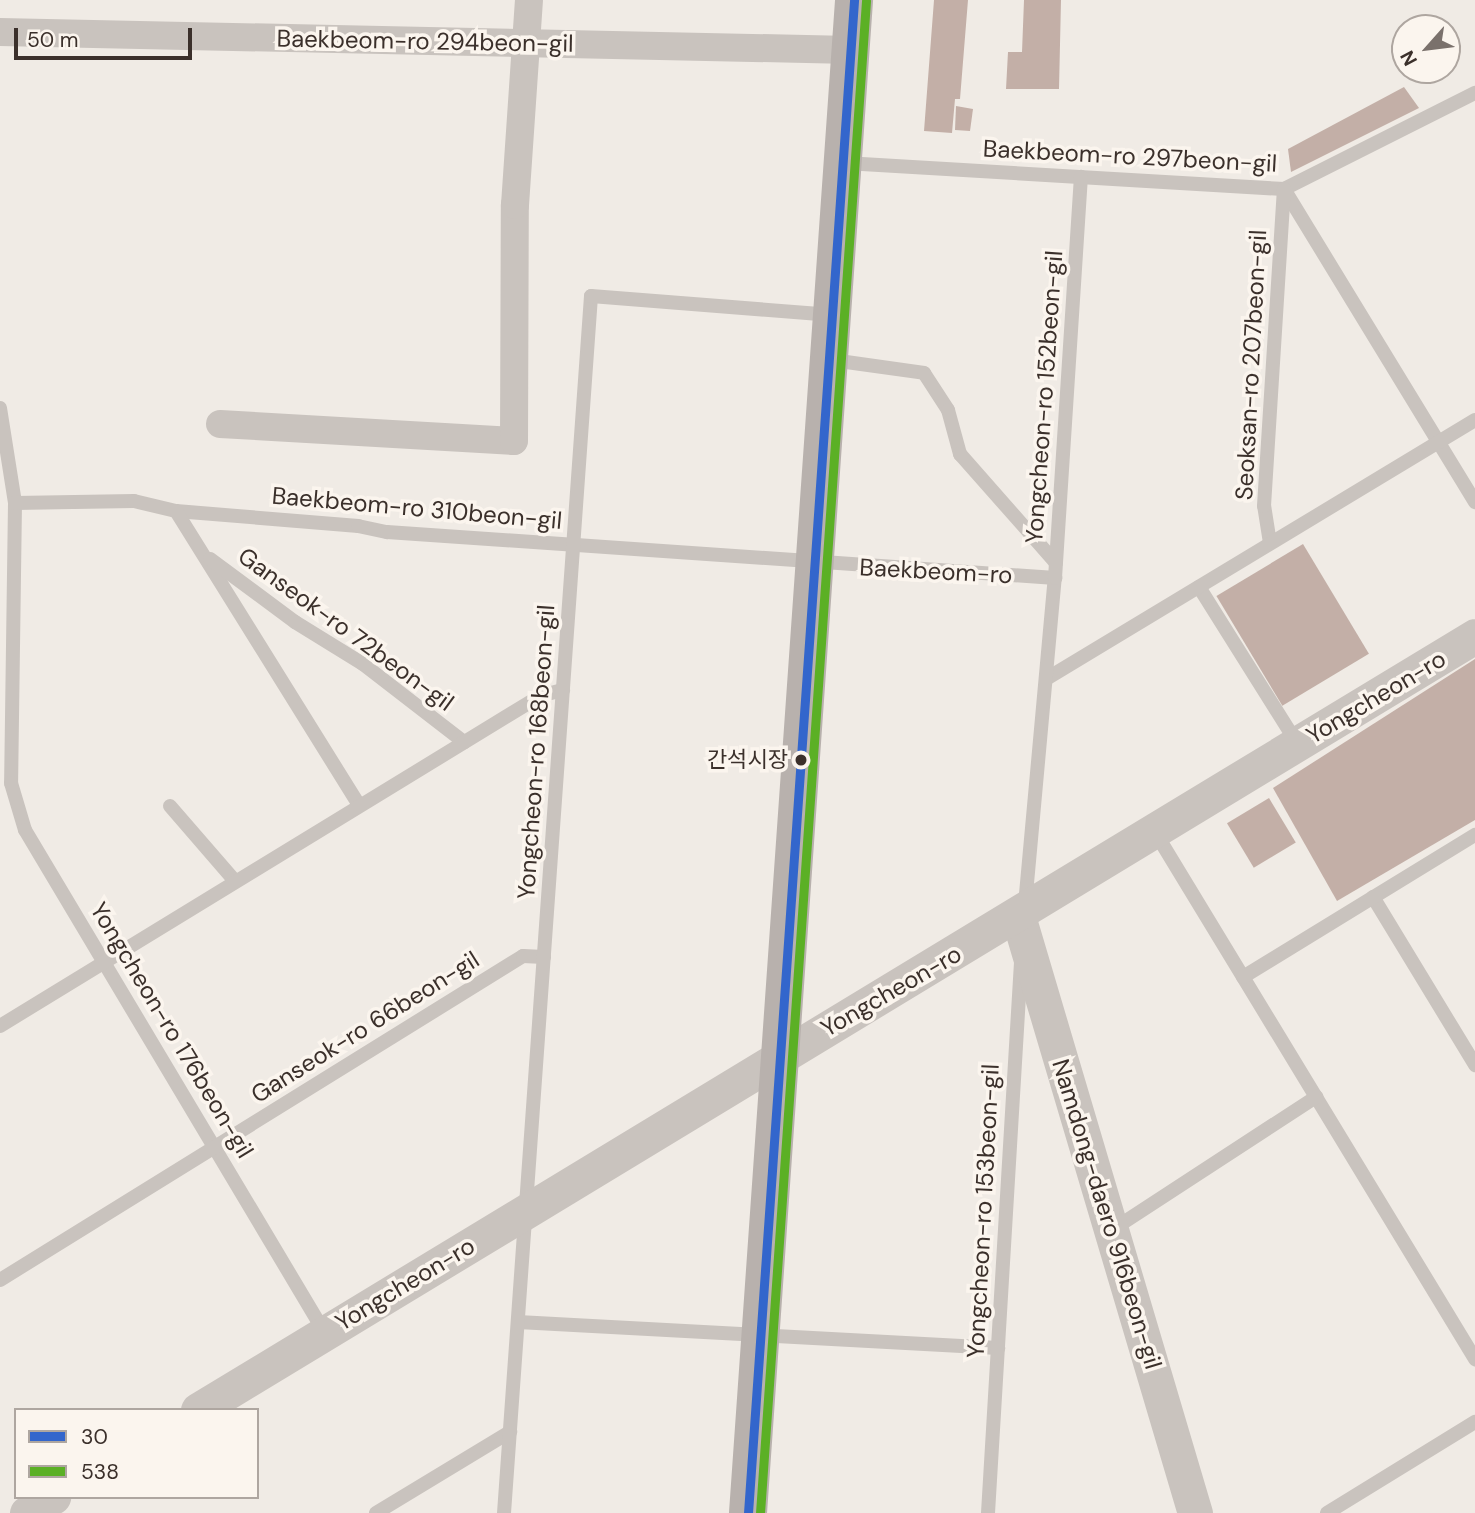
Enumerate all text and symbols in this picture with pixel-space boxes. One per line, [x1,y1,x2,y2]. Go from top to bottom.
scale bar [18,14,196,58]
north arrow [1391,14,1461,84]
street label: Baekbeom-ro 294beon-gil [276,24,574,58]
text: 50 m [27,26,78,54]
text: N [1394,46,1423,70]
street label: Baekbeom-ro 297beon-gil [982,134,1278,178]
street label: Seoksan-ro 207beon-gil [1230,229,1272,501]
street label: Yongcheon-ro 152beon-gil [1019,250,1069,544]
street label: Baekbeom-ro 310beon-gil [271,481,563,535]
street label: Ganseok-ro 72beon-gil [233,541,459,717]
street label: Baekbeom-ro [859,553,1013,589]
street label: Yongcheon-ro 168beon-gil [511,604,561,900]
street label: Yongcheon-ro [1301,644,1451,750]
place label: 간석시장 [707,747,788,773]
marker: 간석시장 [794,753,808,767]
street label: Yongcheon-ro 176beon-gil [84,897,260,1163]
street label: Yongcheon-ro [816,939,966,1043]
street label: Ganseok-ro 66beon-gil [246,945,484,1109]
street label: Namdong-daero 916beon-gil [1046,1056,1168,1372]
street label: Yongcheon-ro 153beon-gil [961,1063,1005,1359]
street label: Yongcheon-ro [330,1231,480,1337]
legend [14,1408,259,1499]
text: 30 [81,1423,108,1451]
text: 538 [81,1458,119,1486]

